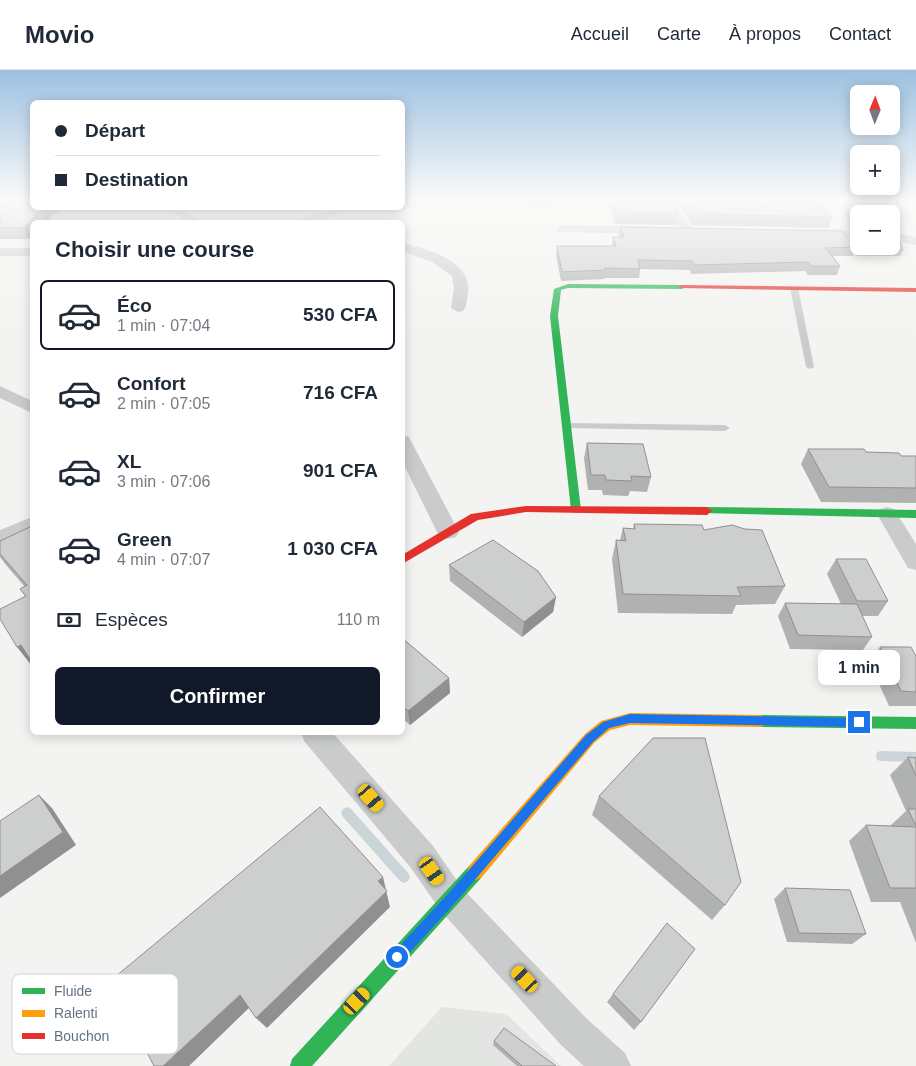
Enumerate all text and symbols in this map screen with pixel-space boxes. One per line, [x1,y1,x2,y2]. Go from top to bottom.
text: Movio [25,21,94,48]
text: Accueil [571,24,629,44]
text: Carte [657,24,701,44]
text: À propos [729,24,801,44]
text: Contact [829,24,891,44]
north arrow [850,85,900,135]
map controls [850,85,900,255]
text: Départ [85,120,145,141]
button: + [850,145,900,195]
text: Destination [85,169,188,190]
button: − [850,205,900,255]
text: Choisir une course [55,237,254,262]
icon: car [57,293,102,338]
text: Éco [117,295,152,316]
text: 530 CFA [303,304,378,325]
text: 1 min · 07:04 [117,317,210,334]
icon: car [57,371,102,416]
text: Confort [117,373,186,394]
text: 716 CFA [303,382,378,403]
text: 2 min · 07:05 [117,395,210,412]
icon: car [57,449,102,494]
text: XL [117,451,141,472]
text: 901 CFA [303,460,378,481]
text: 3 min · 07:06 [117,473,210,490]
icon: car [57,527,102,572]
text: Green [117,529,172,550]
text: 1 030 CFA [287,538,378,559]
text: 4 min · 07:07 [117,551,210,568]
icon: cash [55,606,83,634]
text: Espèces [95,609,168,630]
text: 110 m [337,611,380,628]
callout: 1 min [818,650,900,684]
text: 1 min [838,659,880,676]
button: Confirmer [55,667,380,725]
route end [848,711,870,733]
car [355,782,386,814]
car [417,854,446,888]
route start [386,946,408,968]
car [509,963,540,995]
legend [12,974,178,1054]
text: Fluide [54,983,92,999]
car [341,985,372,1017]
text: Ralenti [54,1005,98,1021]
text: Bouchon [54,1028,109,1044]

